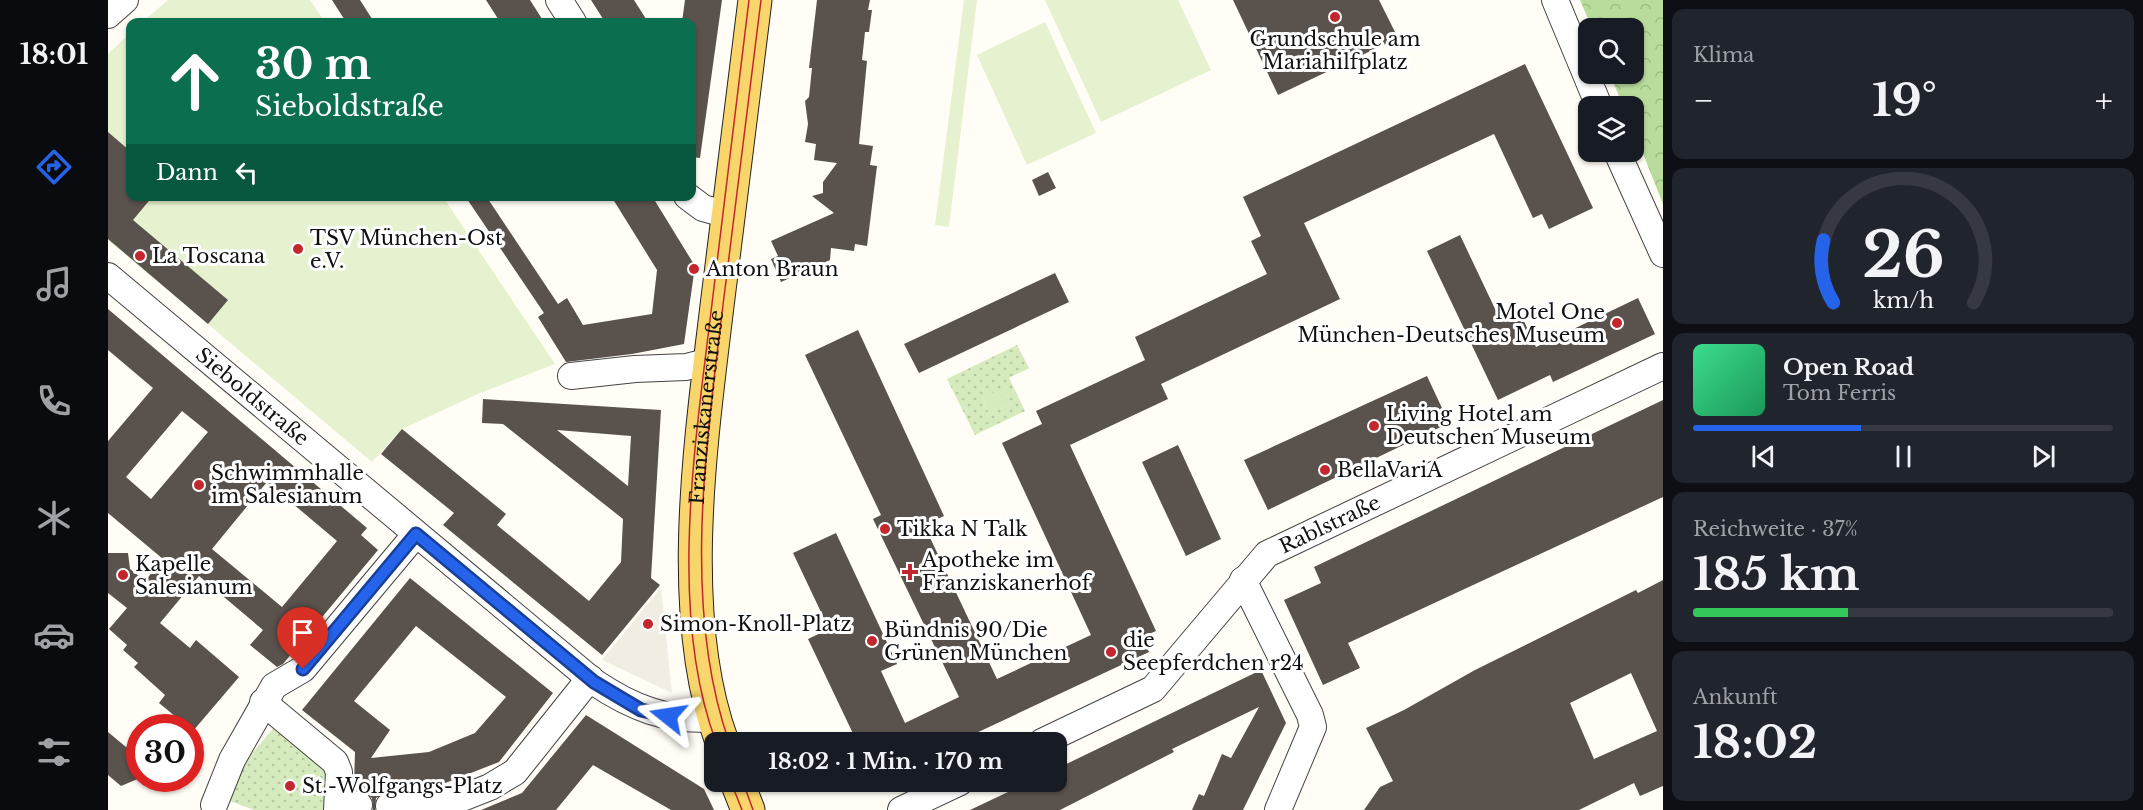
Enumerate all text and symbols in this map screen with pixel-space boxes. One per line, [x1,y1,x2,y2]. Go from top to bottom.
marker: Grundschule am Mariahilfplatz [1328,10,1342,24]
map controls [1578,18,1644,162]
button: search [1578,18,1644,84]
place label: Grundschule am Mariahilfplatz [1250,27,1421,74]
text: 18:01 [20,38,88,71]
text: 30 m [255,38,371,90]
icon: ahead [156,42,234,120]
text: Klima [1693,43,1754,67]
text: 19° [1872,72,1937,128]
text: − [1693,80,1714,121]
text: + [2095,80,2113,121]
text: Sieboldstraße [255,90,444,123]
button: layers [1578,96,1644,162]
icon: directions [33,146,75,188]
icon: left [230,156,263,189]
text: Dann [156,159,218,186]
text: 26 [1862,216,1944,294]
place label: TSV München-Ost e.V. [310,226,503,273]
marker: TSV München-Ost e.V. [291,242,305,256]
place label: La Toscana [152,244,266,268]
marker: La Toscana [133,249,147,263]
place label: Anton Braun [705,257,839,281]
marker: Anton Braun [687,262,701,276]
icon: music [33,263,75,305]
text: km/h [1873,287,1934,314]
place label: Motel One München-Deutsches Museum [1298,300,1606,347]
street label: Franziskanerstraße [685,309,728,505]
marker: Motel One München-Deutsches Museum [1610,316,1624,330]
street label: Sieboldstraße [191,342,314,451]
text: Open Road [1783,354,1914,381]
icon: phone [33,380,75,422]
text: Tom Ferris [1783,381,1896,405]
place label: Living Hotel am Deutschen Museum [1386,402,1591,449]
marker: Living Hotel am Deutschen Museum [1367,419,1381,433]
icon: previous [1747,440,1780,473]
icon: pause [1887,440,1920,473]
icon: next [2027,440,2060,473]
place label: BellaVariA [1337,458,1443,482]
place label: Schwimmhalle im Salesianum [211,461,364,508]
marker: BellaVariA [1318,463,1332,477]
marker: Schwimmhalle im Salesianum [192,478,206,492]
street label: Rablstraße [1275,490,1384,558]
icon: climate [33,497,75,539]
place label: Tikka N Talk [897,517,1028,541]
text: Reichweite · 37% [1693,517,1858,541]
marker: Tikka N Talk [878,522,892,536]
text: 185 km [1693,546,1860,602]
place label: Apotheke im Franziskanerhof [921,548,1093,595]
place label: Kapelle Salesianum [135,552,253,599]
marker: Apotheke im Franziskanerhof [903,565,917,579]
marker: Kapelle Salesianum [116,568,130,582]
pin [277,607,328,669]
place label: Simon-Knoll-Platz [660,612,852,636]
icon: car [33,614,75,656]
icon: arrive [286,616,319,649]
marker: Simon-Knoll-Platz [641,617,655,631]
place label: Bündnis 90/Die Grünen München [884,618,1068,665]
place label: die Seepferdchen r24 [1123,628,1304,675]
marker: Bündnis 90/Die Grünen München [865,634,879,648]
marker: die Seepferdchen r24 [1104,645,1118,659]
position arrow [636,684,700,748]
text: Ankunft [1693,685,1778,709]
speed limit sign: 30 [126,714,204,792]
text: 18:02 [1693,714,1817,770]
icon: filters [33,731,75,773]
text: 18:02 · 1 Min. · 170 m [768,748,1003,775]
place label: St.-Wolfgangs-Platz [302,774,503,798]
marker: St.-Wolfgangs-Platz [283,779,297,793]

